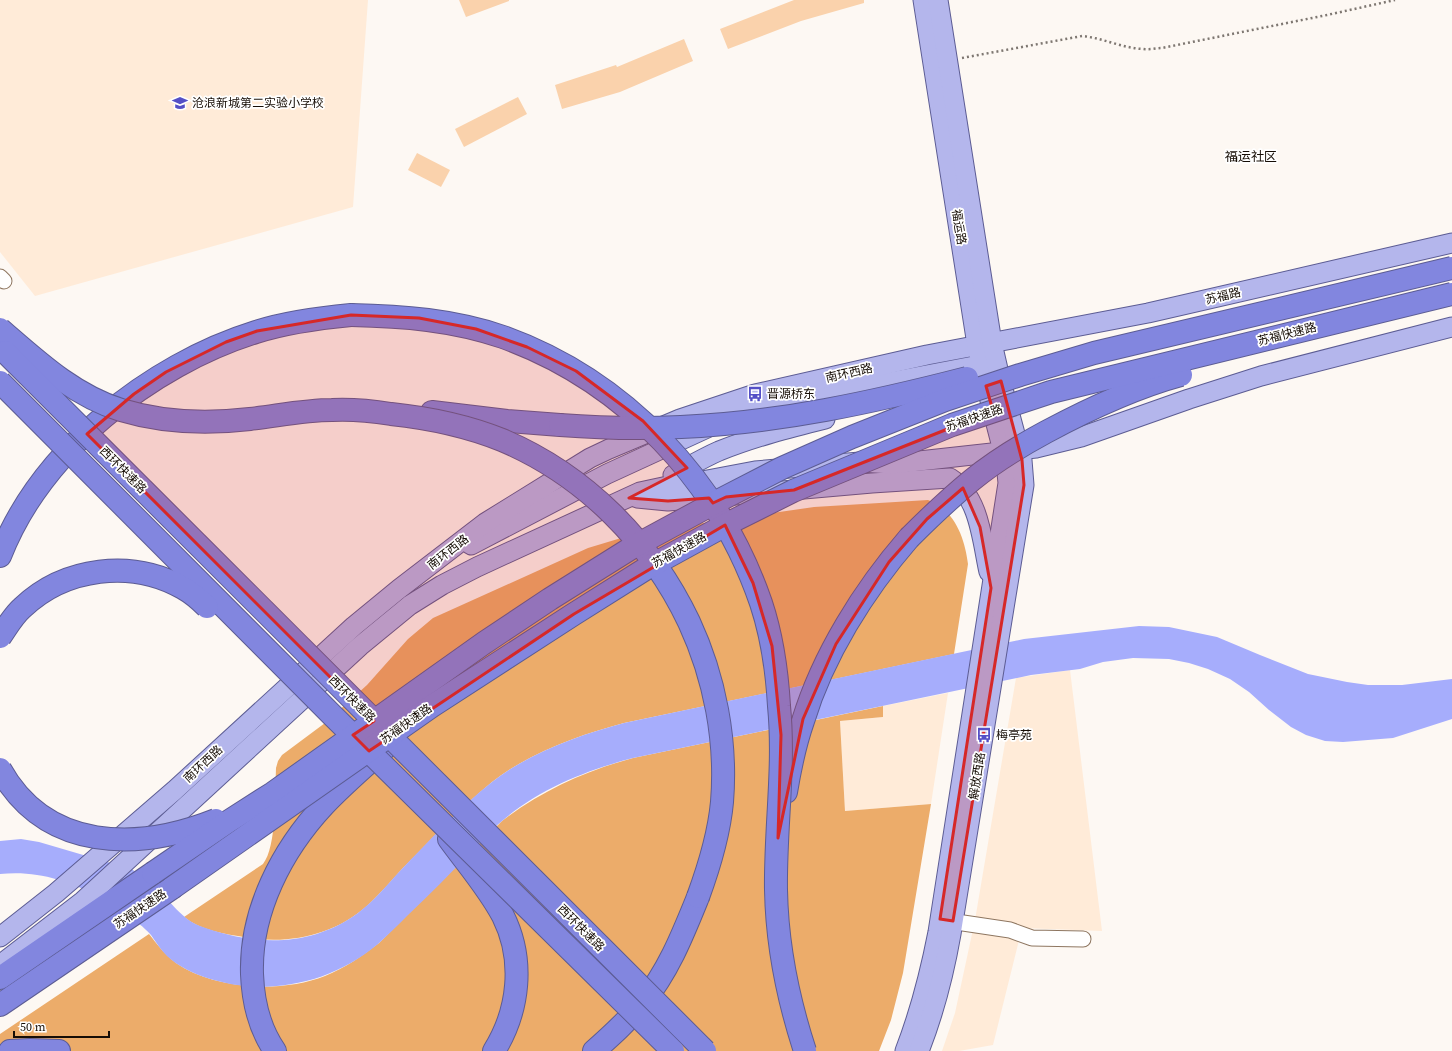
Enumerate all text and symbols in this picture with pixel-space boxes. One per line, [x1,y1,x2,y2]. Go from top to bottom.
school or university icon: 沧浪新城第二实验小学校 [171,94,189,112]
place label: 沧浪新城第二实验小学校 [192,95,324,111]
district label: 福运社区 [1225,148,1277,165]
street label: 福运路 [948,208,970,246]
street label: 苏福路 [1204,284,1242,308]
street label: 苏福快速路 [1256,319,1318,349]
street label: 南环西路 [824,360,874,386]
bus stop icon: 晋源桥东 [746,385,764,403]
place label: 晋源桥东 [767,386,815,402]
street label: 苏福快速路 [943,401,1005,435]
street label: 西环快速路 [96,443,150,497]
street label: 苏福快速路 [649,528,709,572]
street label: 南环西路 [424,531,472,573]
street label: 西环快速路 [325,672,379,726]
street label: 苏福快速路 [377,700,435,748]
bus stop icon: 梅亭苑 [975,726,993,744]
place label: 梅亭苑 [996,727,1032,743]
street label: 南环西路 [180,742,226,786]
street label: 解放西路 [965,751,989,801]
street label: 苏福快速路 [111,886,169,932]
street label: 西环快速路 [554,901,608,955]
scale bar [14,1013,109,1039]
text: 50 m [20,1019,46,1035]

